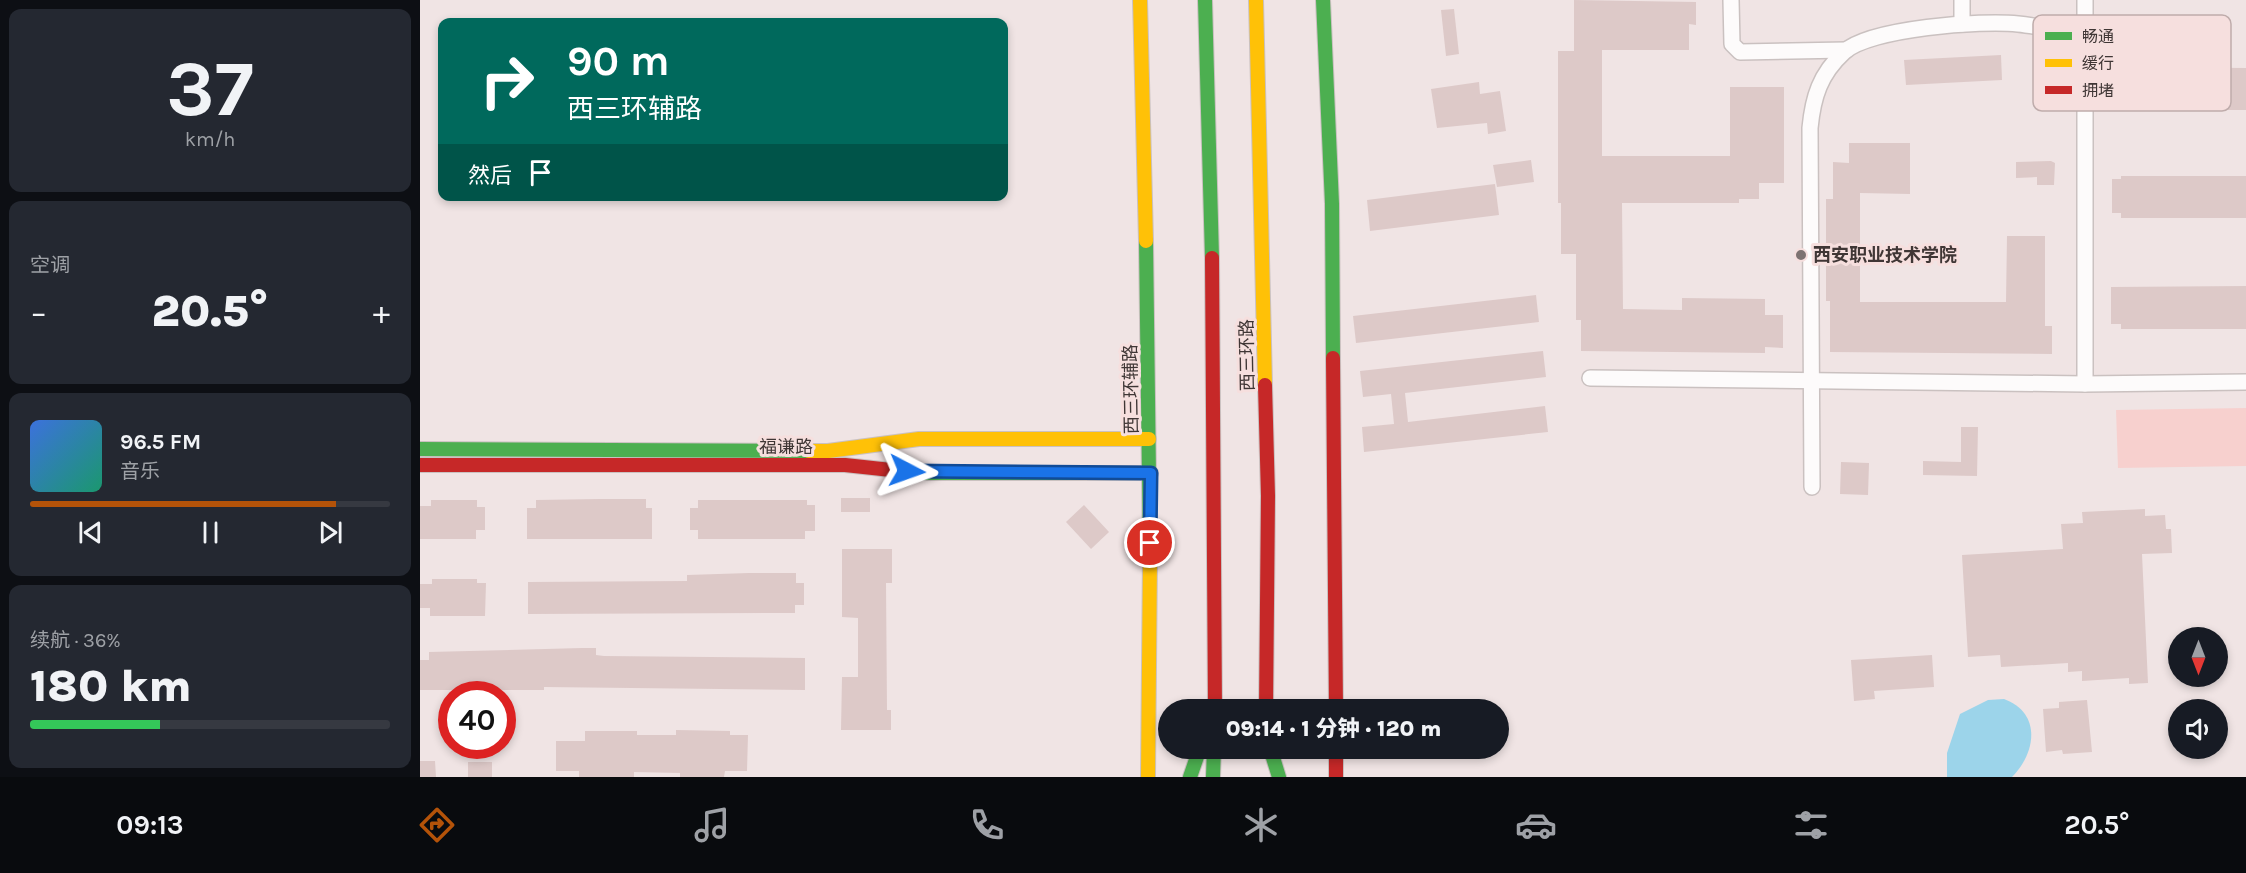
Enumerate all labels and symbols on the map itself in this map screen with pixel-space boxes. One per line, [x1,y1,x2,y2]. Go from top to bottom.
legend [2033,15,2231,111]
text: 畅通 [2082,27,2114,46]
text: 缓行 [2082,54,2114,73]
text: 拥堵 [2082,81,2114,100]
place label: 西安职业技术学院 [1813,244,1957,266]
marker: 西安职业技术学院 [1794,248,1808,262]
street label: 西三环路 [1235,319,1259,391]
street label: 西三环辅路 [1119,344,1143,434]
street label: 福谦路 [759,436,813,458]
position arrow [875,439,939,503]
pin [1124,517,1175,568]
north arrow [2168,627,2228,687]
speed limit sign: 40 [438,681,516,759]

